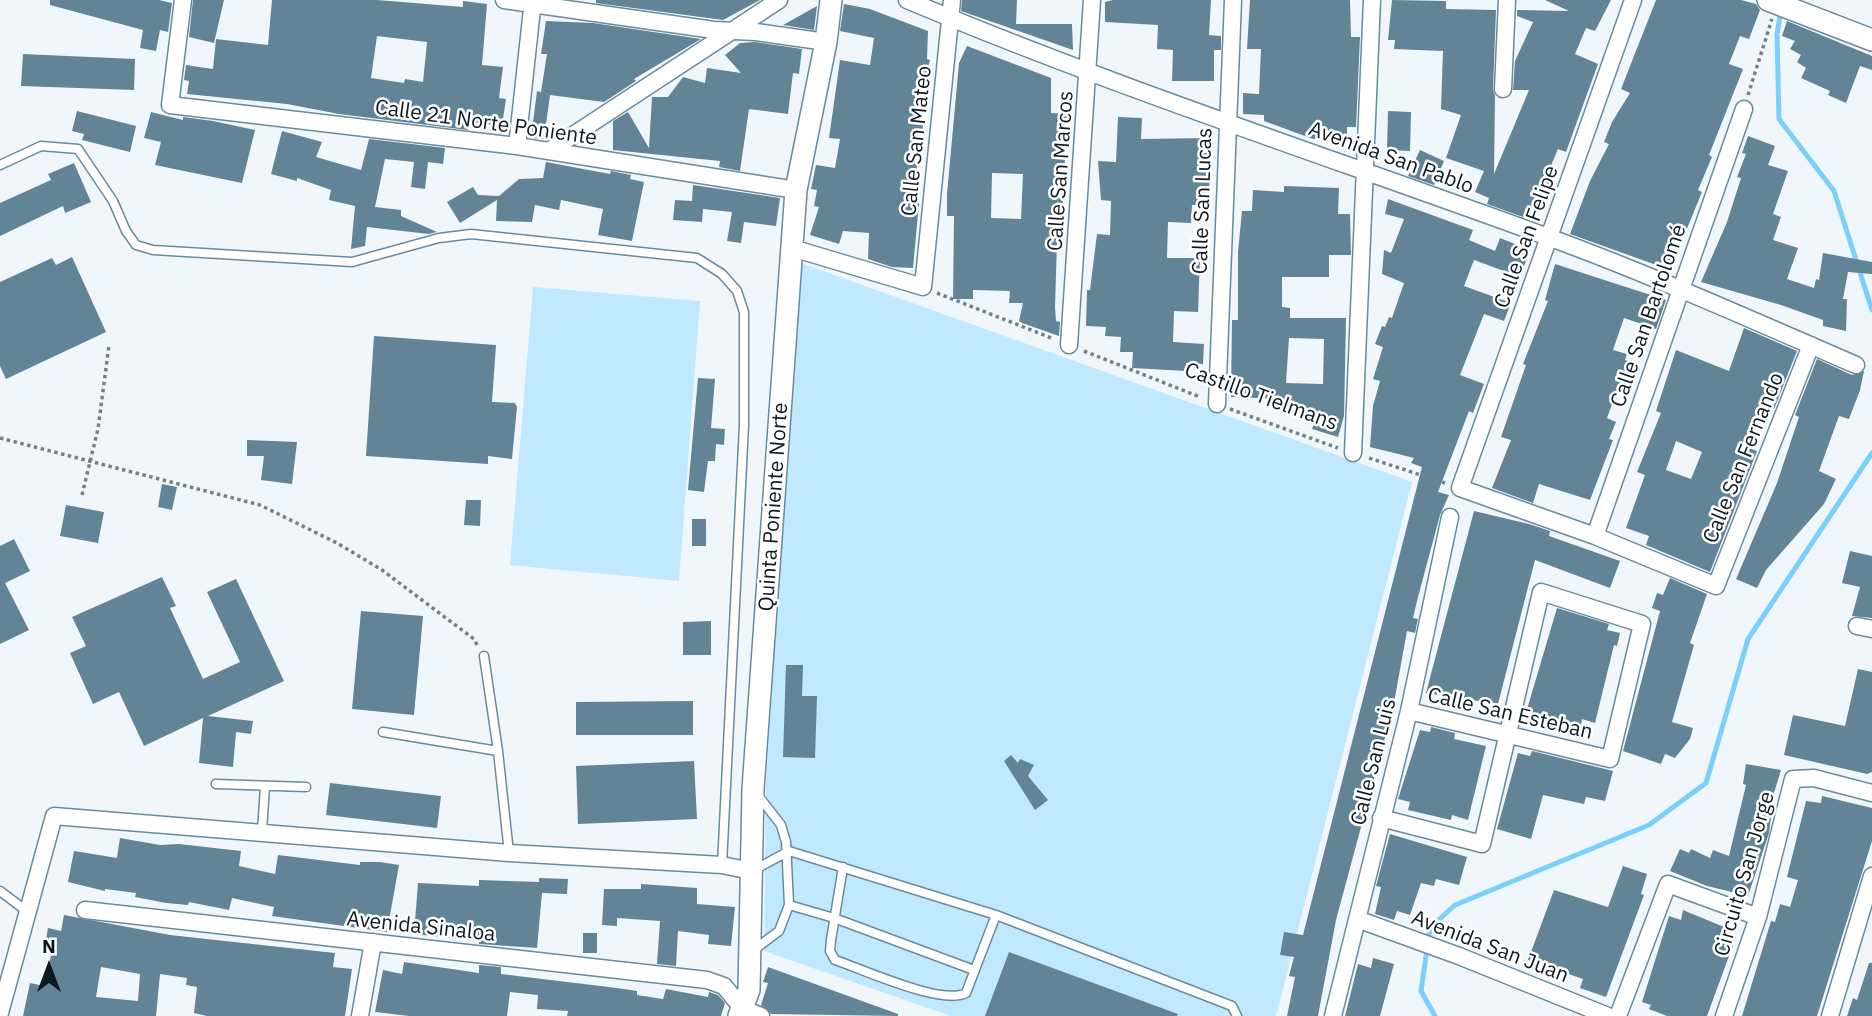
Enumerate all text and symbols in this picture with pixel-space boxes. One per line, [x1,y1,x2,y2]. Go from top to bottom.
street label: Calle San Mateo [897,64,937,218]
street label: Calle San Marcos [1043,90,1079,252]
street label: Calle 21 Norte Poniente [373,95,599,151]
street label: Avenida San Pablo [1305,116,1477,200]
street label: Calle San Lucas [1188,127,1218,275]
street label: Calle San Felipe [1490,162,1564,312]
street label: Calle San Bartolomé [1606,221,1692,411]
street label: Castillo Tielmans [1181,358,1341,436]
street label: Calle San Fernando [1698,369,1790,547]
street label: Quinta Poniente Norte [754,402,794,612]
street label: Calle San Esteban [1425,683,1595,745]
street label: Calle San Luis [1346,696,1402,828]
street label: Circuito San Jorge [1709,789,1781,959]
street label: Avenida San Juan [1408,905,1572,989]
street label: Avenida Sinaloa [345,907,497,947]
north arrow [14,932,84,1002]
text: N [42,934,56,958]

